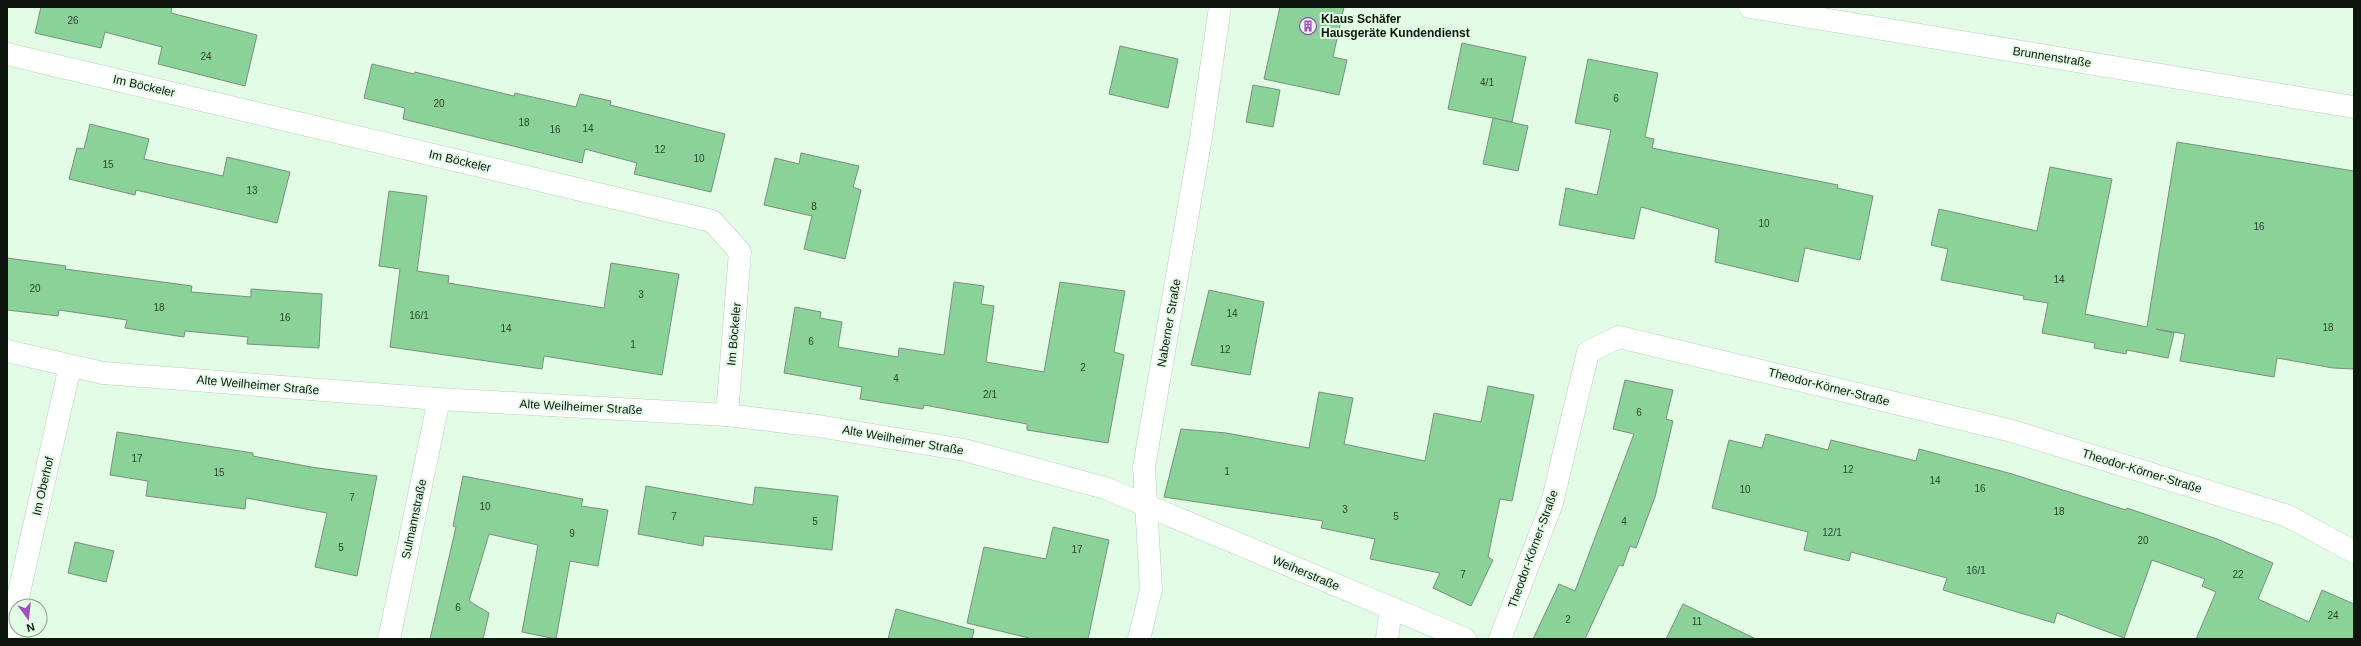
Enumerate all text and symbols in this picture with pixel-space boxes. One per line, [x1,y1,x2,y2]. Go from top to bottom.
place label: Klaus Schäfer Hausgeräte Kundendienst [1321,12,1470,40]
house number: 26 [67,15,79,26]
building icon: Klaus Schäfer Hausgeräte Kundendienst [1298,16,1318,36]
street label: Brunnenstraße [2012,44,2093,70]
house number: 24 [200,51,212,62]
street label: Im Böckeler [112,72,176,100]
house number: 4/1 [1480,77,1494,88]
house number: 6 [1613,93,1619,104]
house number: 20 [433,98,445,109]
house number: 18 [518,117,530,128]
house number: 14 [582,123,594,134]
house number: 16 [549,124,561,135]
house number: 12 [654,144,666,155]
street label: Im Böckeler [428,147,492,175]
house number: 10 [693,153,705,164]
house number: 15 [102,159,114,170]
house number: 13 [246,185,258,196]
house number: 8 [811,201,817,212]
house number: 10 [1758,218,1770,229]
house number: 16 [2253,221,2265,232]
house number: 14 [2053,274,2065,285]
street label: Naberner Straße [1154,277,1184,368]
house number: 20 [29,283,41,294]
house number: 3 [638,289,644,300]
house number: 18 [153,302,165,313]
street label: Im Böckeler [724,302,744,366]
house number: 14 [1226,308,1238,319]
house number: 16/1 [409,310,429,321]
house number: 16 [279,312,291,323]
house number: 18 [2322,322,2334,333]
house number: 14 [500,323,512,334]
house number: 6 [808,336,814,347]
house number: 1 [630,339,636,350]
house number: 12 [1219,344,1231,355]
house number: 2 [1080,362,1086,373]
street label: Theodor-Körner-Straße [1767,365,1892,409]
street label: Alte Weilheimer Straße [196,373,320,397]
house number: 4 [893,373,899,384]
house number: 2/1 [983,389,997,400]
street label: Alte Weilheimer Straße [519,397,643,417]
house number: 6 [1636,407,1642,418]
street label: Alte Weilheimer Straße [841,422,965,458]
street label: Theodor-Körner-Straße [2080,446,2204,496]
house number: 17 [131,453,143,464]
street label: Im Oberhof [29,455,57,517]
house number: 12 [1842,464,1854,475]
house number: 1 [1224,466,1230,477]
house number: 15 [213,467,225,478]
house number: 14 [1929,475,1941,486]
street label: Sulmannstraße [399,477,429,560]
house number: 16 [1974,483,1986,494]
house number: 10 [1739,484,1751,495]
street label: Theodor-Körner-Straße [1505,488,1561,610]
house number: 7 [349,492,355,503]
house number: 10 [479,501,491,512]
house number: 3 [1342,504,1348,515]
house number: 18 [2053,506,2065,517]
house number: 7 [671,511,677,522]
house number: 5 [1393,511,1399,522]
house number: 5 [812,516,818,527]
house number: 4 [1621,516,1627,527]
house number: 12/1 [1822,527,1842,538]
house number: 9 [569,528,575,539]
house number: 20 [2137,535,2149,546]
house number: 5 [338,542,344,553]
house number: 17 [1071,544,1083,555]
street label: Weiherstraße [1270,553,1342,594]
house number: 16/1 [1966,565,1986,576]
house number: 7 [1460,569,1466,580]
house number: 22 [2232,569,2244,580]
north arrow [8,598,48,638]
house number: 6 [455,602,461,613]
house number: 24 [2327,610,2339,621]
house number: 2 [1565,614,1571,625]
house number: 11 [1692,616,1703,627]
text: N [25,621,36,634]

